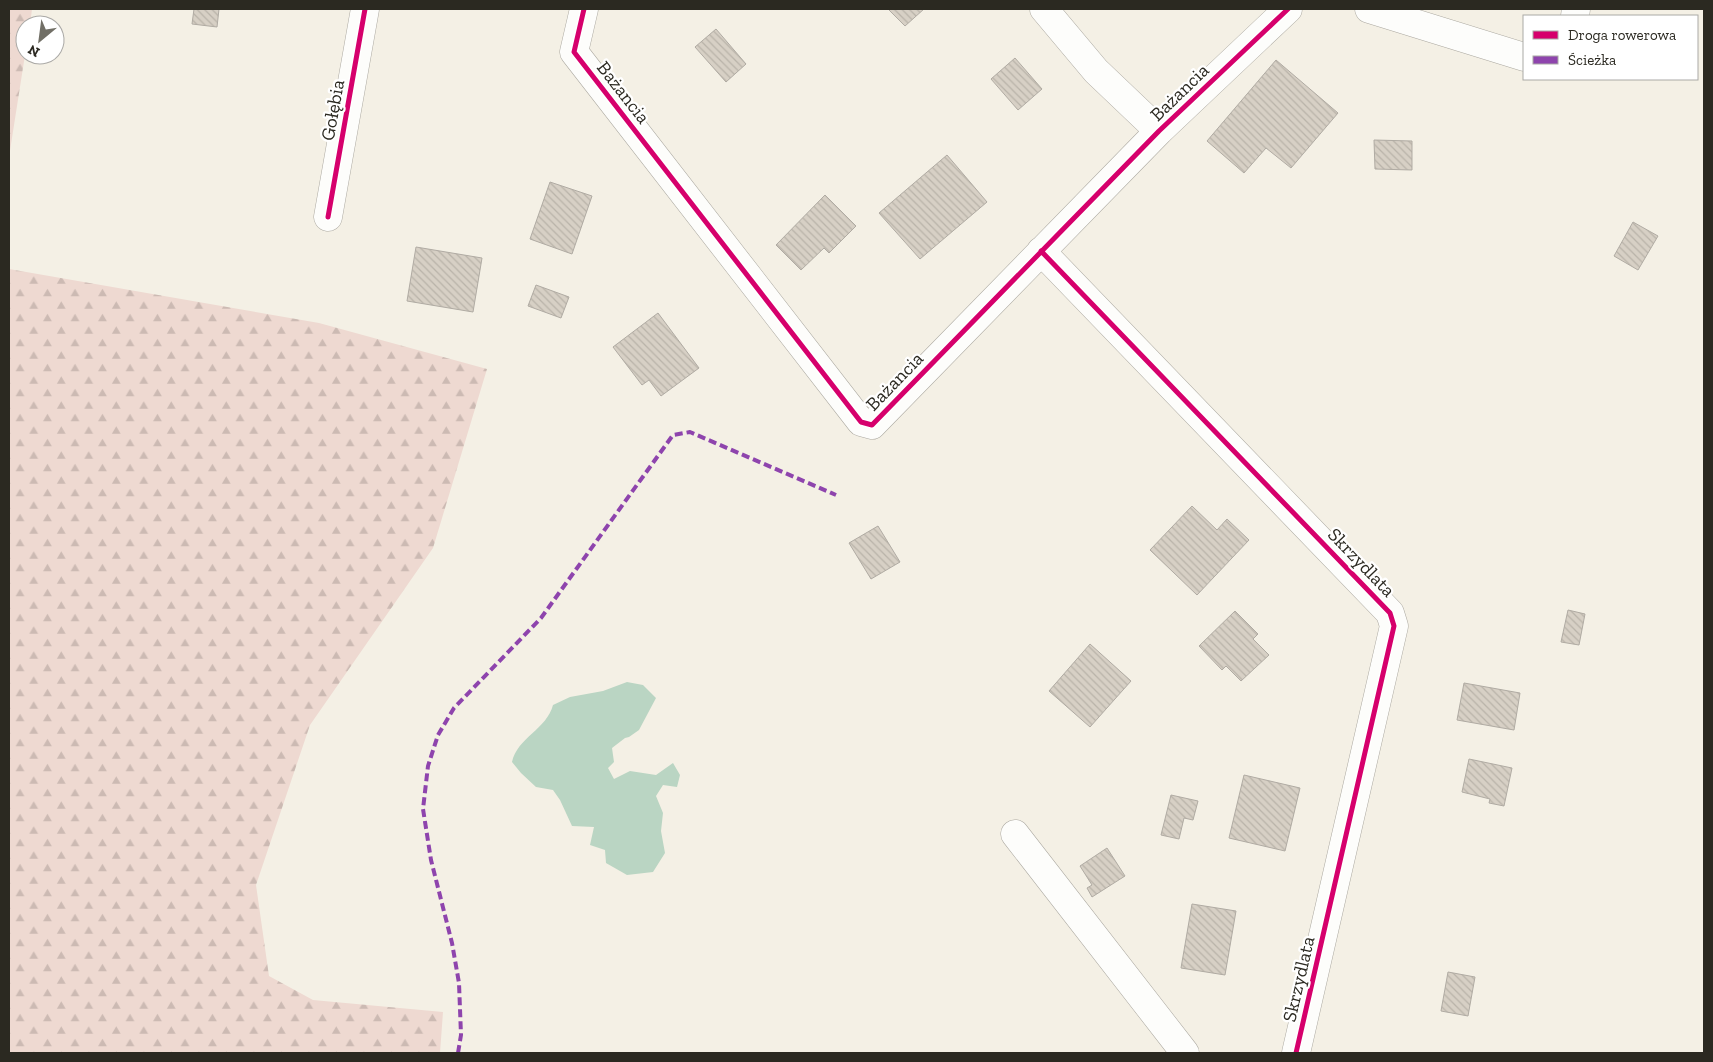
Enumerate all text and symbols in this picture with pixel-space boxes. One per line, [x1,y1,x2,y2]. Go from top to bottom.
north arrow [15,15,65,65]
legend [1523,15,1698,80]
text: Droga rowerowa [1568,26,1676,44]
text: N [25,41,43,61]
text: Ścieżka [1568,51,1616,69]
street label: Bażancia [592,57,655,128]
street label: Bażancia [1145,59,1214,126]
street label: Gołębia [316,78,349,142]
street label: Bażancia [861,347,928,416]
street label: Skrzydlata [1323,523,1400,602]
street label: Skrzydlata [1277,934,1319,1024]

